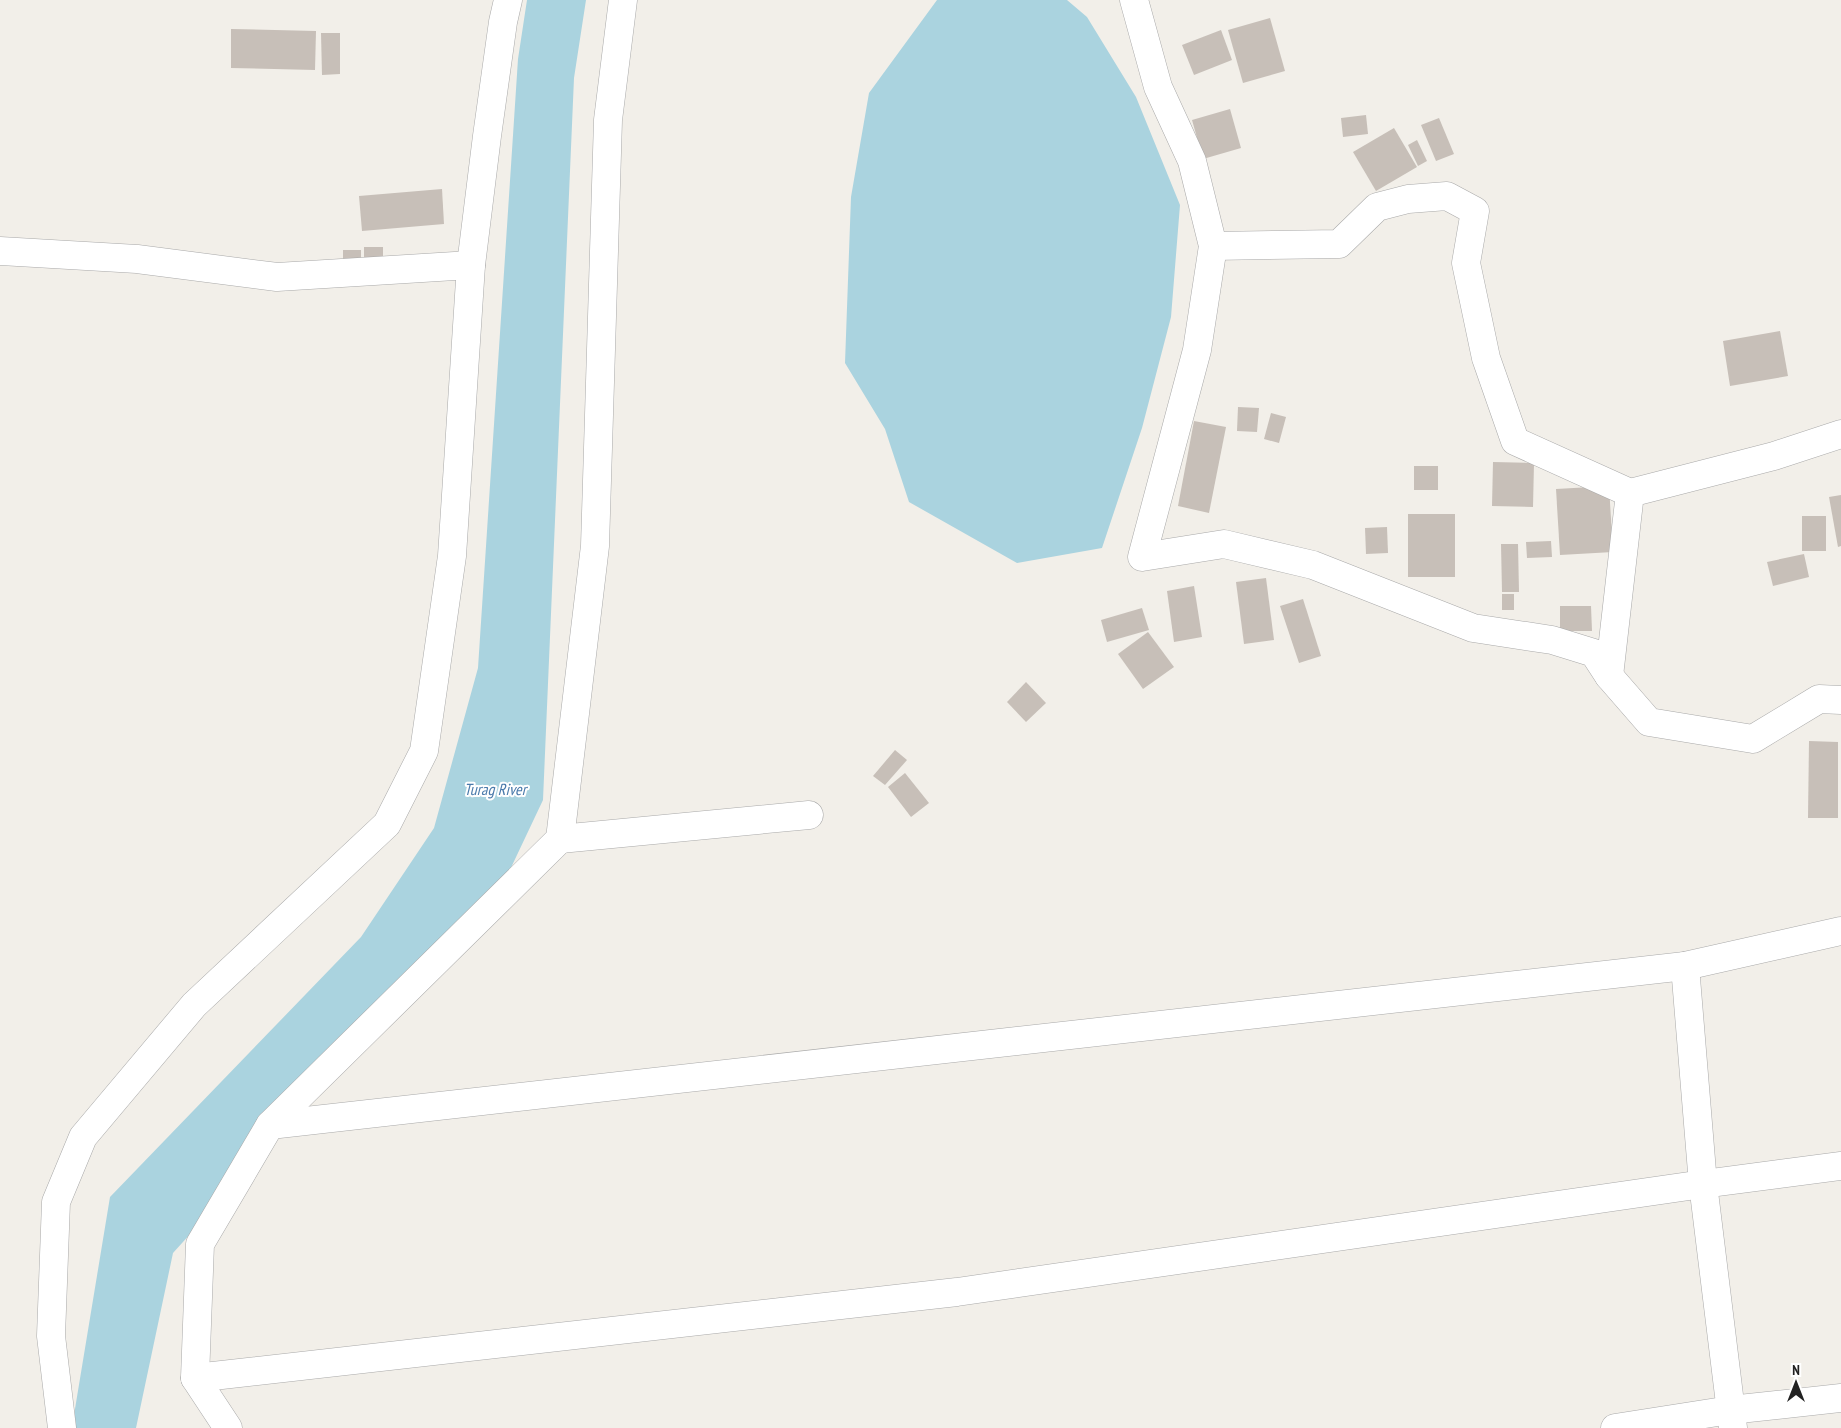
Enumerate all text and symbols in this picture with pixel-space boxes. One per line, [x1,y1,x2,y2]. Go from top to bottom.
water label: Turag River [464,779,529,799]
north arrow [1771,1358,1821,1408]
text: N [1792,1361,1800,1379]

